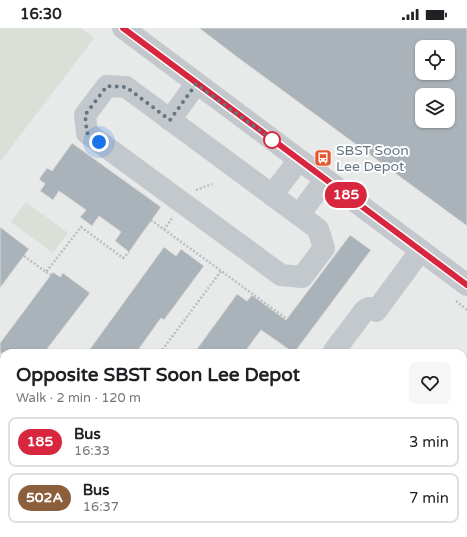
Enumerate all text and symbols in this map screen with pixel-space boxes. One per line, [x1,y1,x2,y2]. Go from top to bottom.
text: 16:30 [20,5,62,23]
map controls [415,40,455,128]
button: locate [415,40,455,80]
button: layers [415,88,455,128]
unlabelled marker [263,131,281,149]
your location [89,132,109,152]
place label: SBST Soon Lee Depot [336,142,409,175]
bus stop icon: SBST Soon Lee Depot [313,148,333,168]
line badge: 185 [323,182,369,208]
text: 185 [333,186,359,203]
button: heart [409,362,451,404]
text: Opposite SBST Soon Lee Depot [16,364,300,386]
text: Walk · 2 min · 120 m [16,390,141,406]
text: Bus [74,425,101,443]
text: 185 [27,433,53,450]
text: 3 min [409,433,449,451]
text: 16:33 [74,443,110,459]
text: Bus [83,481,109,499]
text: 502A [26,489,63,506]
text: 7 min [409,489,449,507]
text: 16:37 [83,499,119,515]

